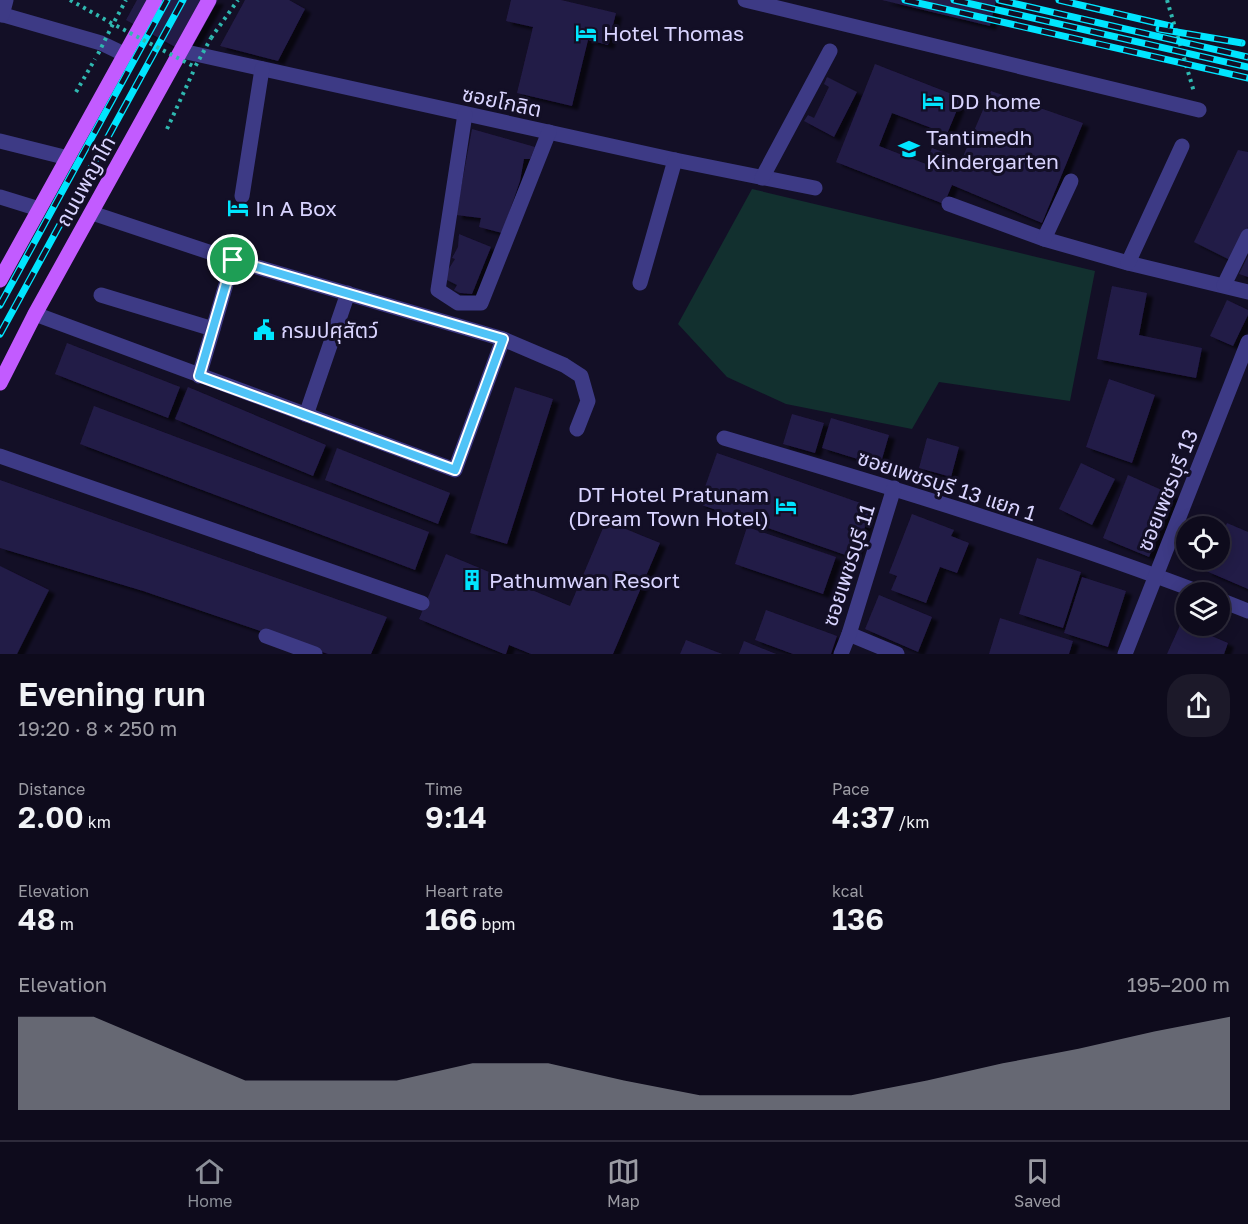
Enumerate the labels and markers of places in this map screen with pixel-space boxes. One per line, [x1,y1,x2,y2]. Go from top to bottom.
place label: Hotel Thomas [603,20,744,46]
hotel icon: Hotel Thomas [574,21,598,45]
place label: DD home [950,88,1041,114]
hotel icon: DD home [921,89,945,113]
place label: Tantimedh Kindergarten [926,124,1059,174]
school or university icon: Tantimedh Kindergarten [897,137,921,161]
place label: In A Box [255,195,337,221]
hotel icon: In A Box [226,196,250,220]
pin [207,234,258,285]
place label: กรมปศุสัตว์ [281,317,379,344]
public building icon: กรมปศุสัตว์ [252,318,276,342]
place label: DT Hotel Pratunam (Dream Town Hotel) [568,481,769,531]
hotel icon: DT Hotel Pratunam (Dream Town Hotel) [774,494,798,518]
place label: Pathumwan Resort [489,567,680,593]
building icon: Pathumwan Resort [460,568,484,592]

